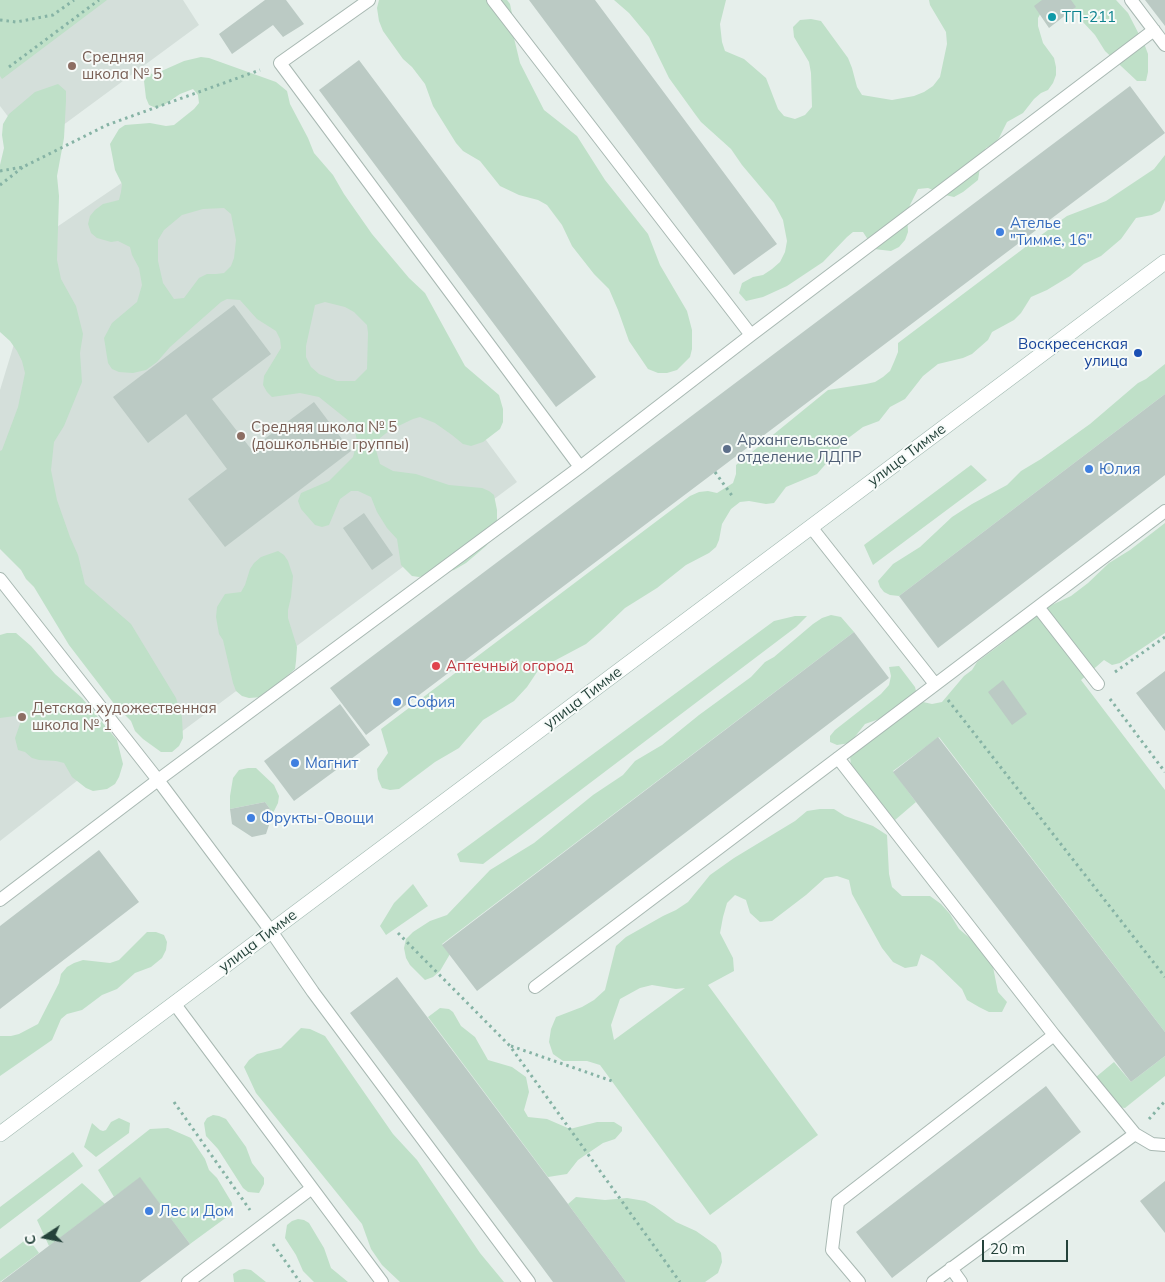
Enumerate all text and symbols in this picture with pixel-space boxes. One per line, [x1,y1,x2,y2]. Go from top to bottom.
place label: ТП-211 [1062,8,1116,26]
marker: ТП-211 [1046,11,1058,23]
place label: Средняя школа № 5 [82,48,162,83]
marker: Средняя школа № 5 [66,60,78,72]
place label: Ателье "Тимме, 16" [1010,214,1092,249]
marker: Ателье "Тимме, 16" [994,226,1006,238]
place label: Воскресенская улица [1018,335,1128,370]
marker: Воскресенская улица [1132,347,1144,359]
place label: Средняя школа № 5 (дошкольные группы) [251,418,410,453]
street label: улица Тимме [864,420,950,490]
marker: Средняя школа № 5 (дошкольные группы) [235,430,247,442]
place label: Архангельское отделение ЛДПР [737,431,862,466]
marker: Архангельское отделение ЛДПР [721,443,733,455]
place label: Юлия [1099,460,1140,478]
marker: Юлия [1083,463,1095,475]
place label: Аптечный огород [446,657,574,675]
marker: Аптечный огород [430,660,442,672]
street label: улица Тимме [540,663,626,733]
place label: София [407,693,455,711]
marker: София [391,696,403,708]
place label: Детская художественная школа № 1 [32,699,217,734]
marker: Детская художественная школа № 1 [16,711,28,723]
place label: Магнит [305,754,358,772]
marker: Магнит [289,757,301,769]
place label: Фрукты-Овощи [261,809,374,827]
marker: Фрукты-Овощи [245,812,257,824]
street label: улица Тимме [215,906,301,976]
place label: Лес и Дом [159,1202,234,1220]
marker: Лес и Дом [143,1205,155,1217]
north arrow [20,1212,70,1262]
scale bar [985,1230,1071,1262]
text: С [21,1233,40,1246]
text: 20 m [990,1239,1025,1258]

